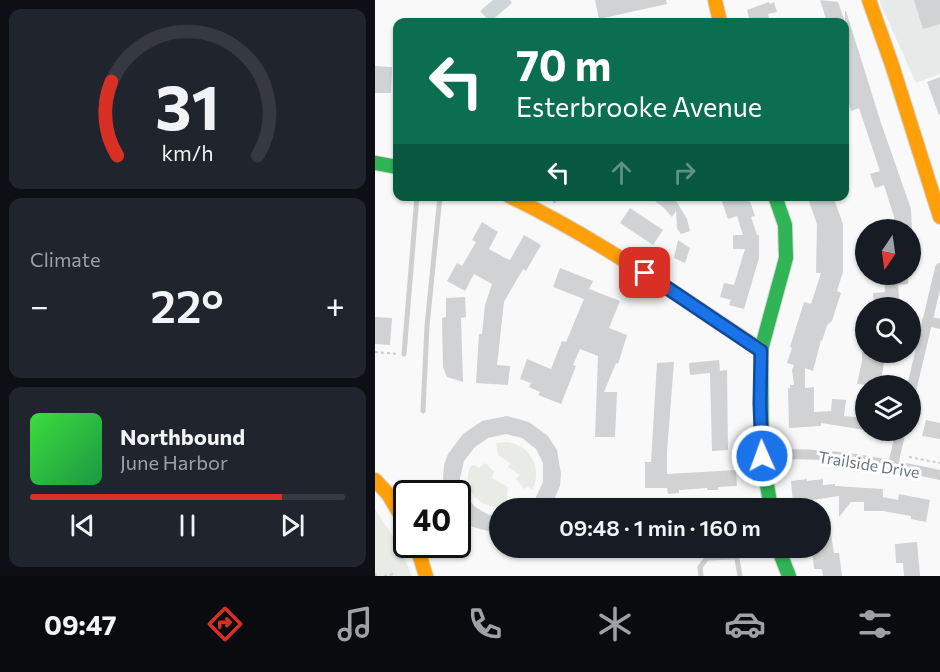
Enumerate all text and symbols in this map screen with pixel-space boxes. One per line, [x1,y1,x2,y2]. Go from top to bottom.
text: 70 m [516,38,611,90]
icon: left [417,42,495,120]
text: 31 [155,67,220,143]
text: Esterbrooke Avenue [516,90,762,123]
text: km/h [161,139,214,165]
icon: left [542,156,575,189]
icon: ahead [605,156,638,189]
icon: right [668,156,701,189]
north arrow [855,219,921,285]
map controls [855,219,921,441]
text: Climate [30,247,100,271]
pin [619,247,670,298]
icon: arrive [628,256,661,289]
text: 22° [151,277,224,332]
text: − [30,284,49,325]
text: + [326,284,345,325]
button: search [855,297,921,363]
button: layers [855,375,921,441]
text: Northbound [120,423,245,450]
position arrow [730,424,794,488]
street label: Trailside Drive [817,447,921,481]
text: June Harbor [120,450,228,474]
speed limit sign: 40 [393,480,471,558]
icon: previous [66,509,99,542]
icon: pause [171,509,204,542]
icon: next [276,509,309,542]
text: 09:48 · 1 min · 160 m [559,514,761,541]
icon: directions [204,603,246,645]
icon: music [334,603,376,645]
icon: phone [464,603,506,645]
icon: climate [594,603,636,645]
icon: car [724,603,766,645]
icon: filters [854,603,896,645]
text: 09:47 [44,608,117,641]

